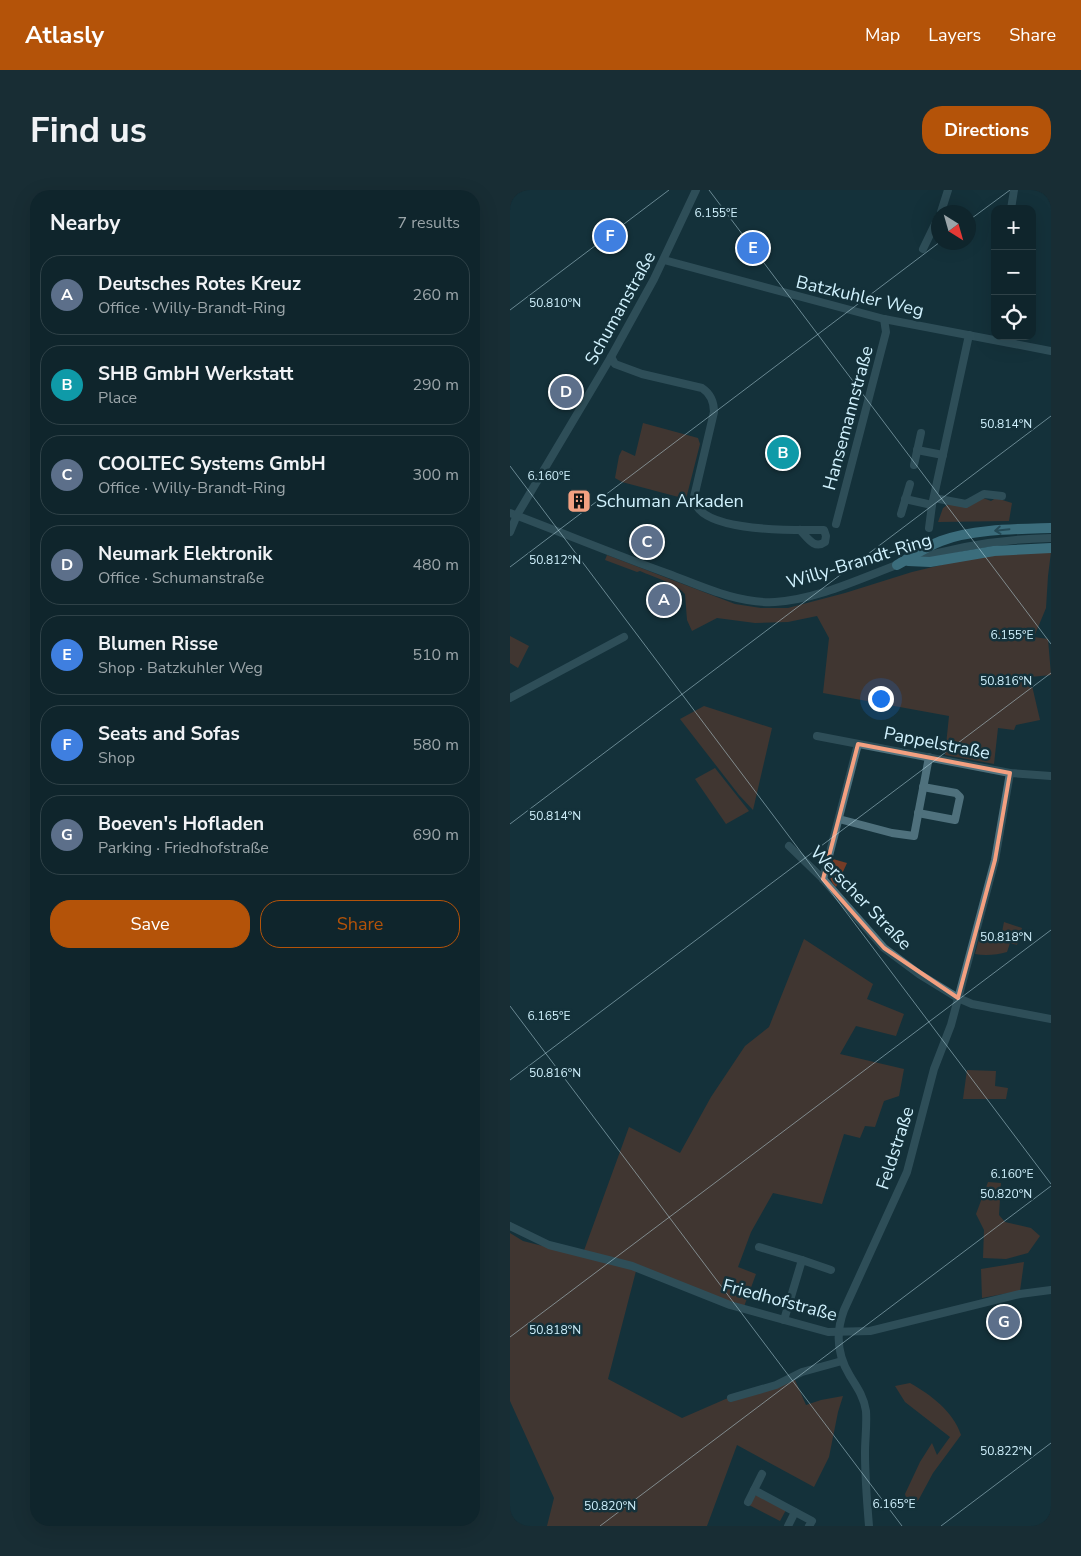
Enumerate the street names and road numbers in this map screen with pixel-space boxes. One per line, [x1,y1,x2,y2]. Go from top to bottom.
street label: Schumanstraße [579,247,661,369]
street label: Batzkuhler Weg [794,270,926,322]
street label: Hansemannstraße [817,343,879,493]
street label: Willy-Brandt-Ring [784,528,934,594]
street label: Pappelstraße [882,721,992,765]
street label: Werscher Straße [805,841,917,955]
street label: Feldstraße [870,1103,920,1193]
street label: Friedhofstraße [720,1273,840,1327]

